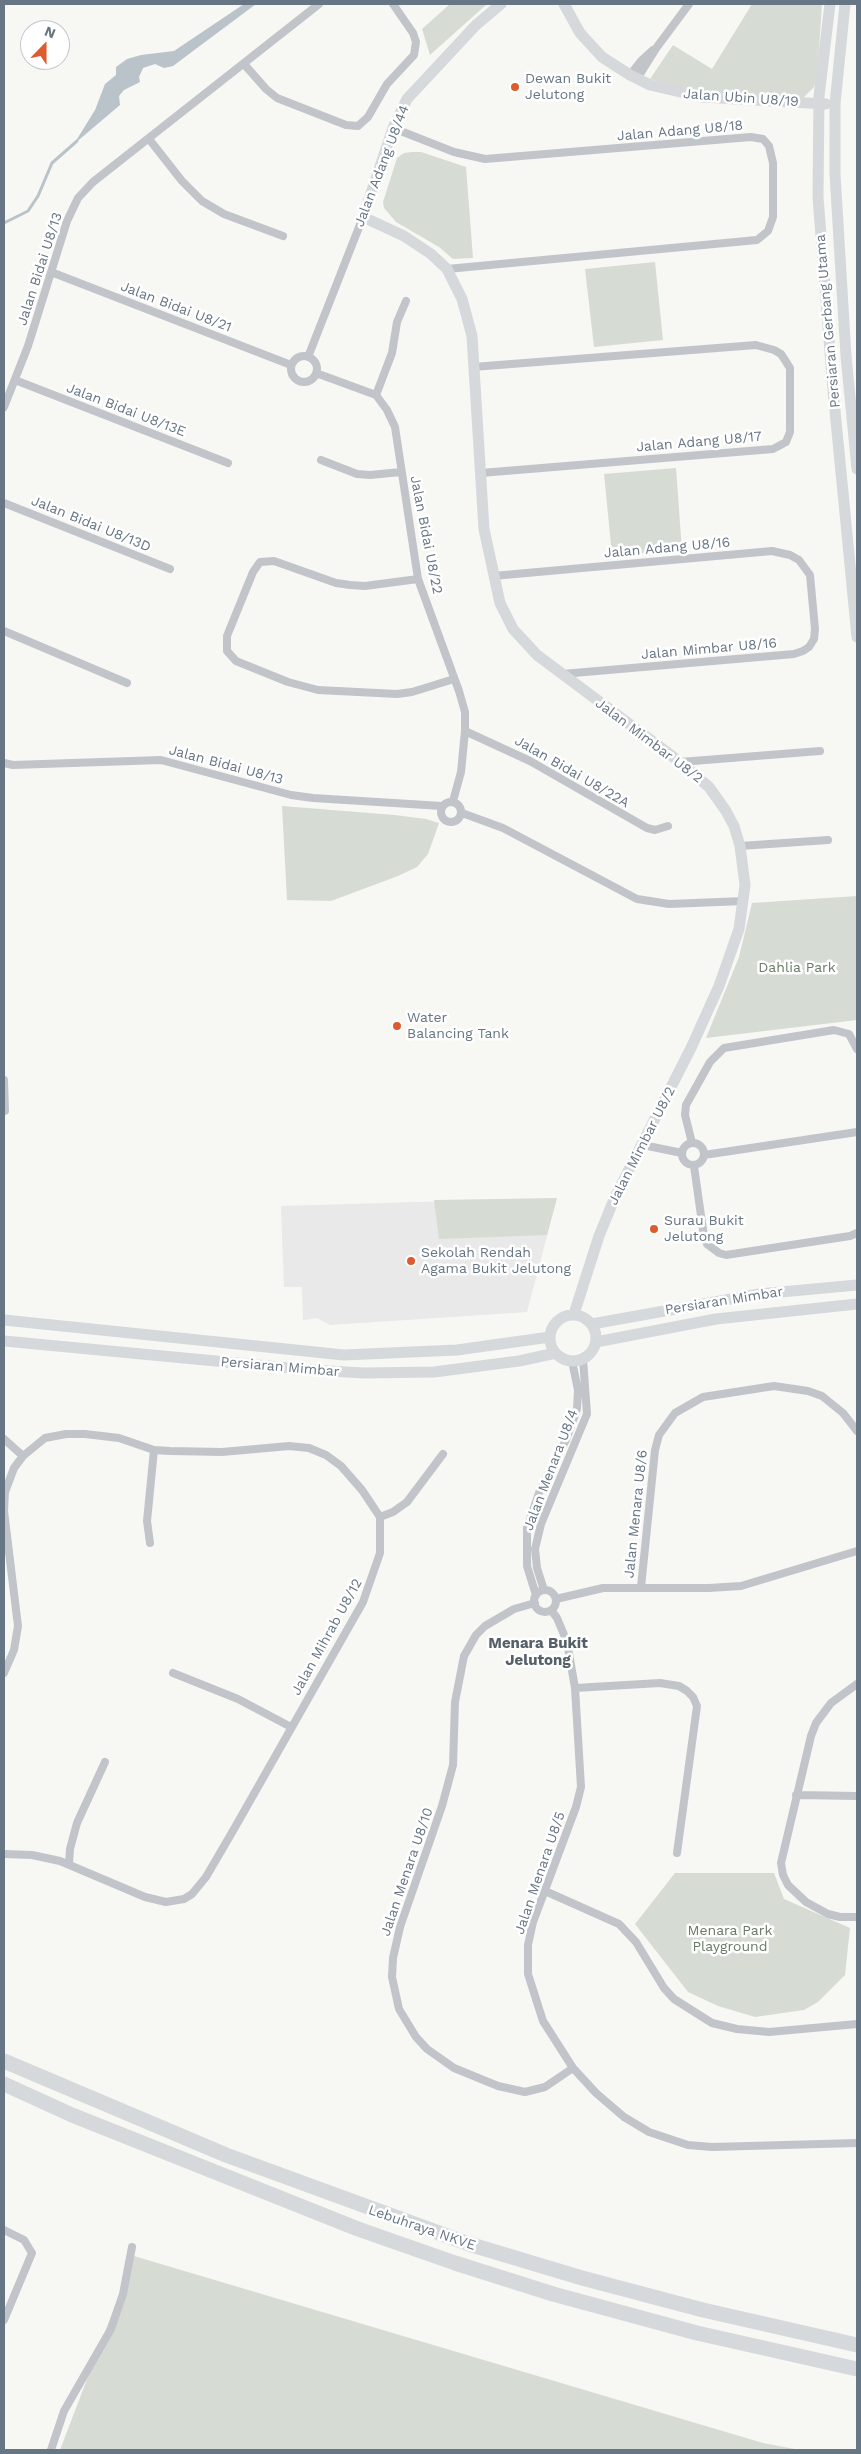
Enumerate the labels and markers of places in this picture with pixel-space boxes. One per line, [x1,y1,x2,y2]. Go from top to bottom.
place label: Dewan Bukit Jelutong [525,71,611,104]
marker: Dewan Bukit Jelutong [509,81,521,93]
place label: Water Balancing Tank [407,1010,509,1042]
marker: Water Balancing Tank [391,1020,403,1032]
place label: Surau Bukit Jelutong [664,1213,744,1246]
marker: Surau Bukit Jelutong [648,1223,660,1235]
place label: Sekolah Rendah Agama Bukit Jelutong [421,1245,571,1278]
marker: Sekolah Rendah Agama Bukit Jelutong [405,1255,417,1267]

